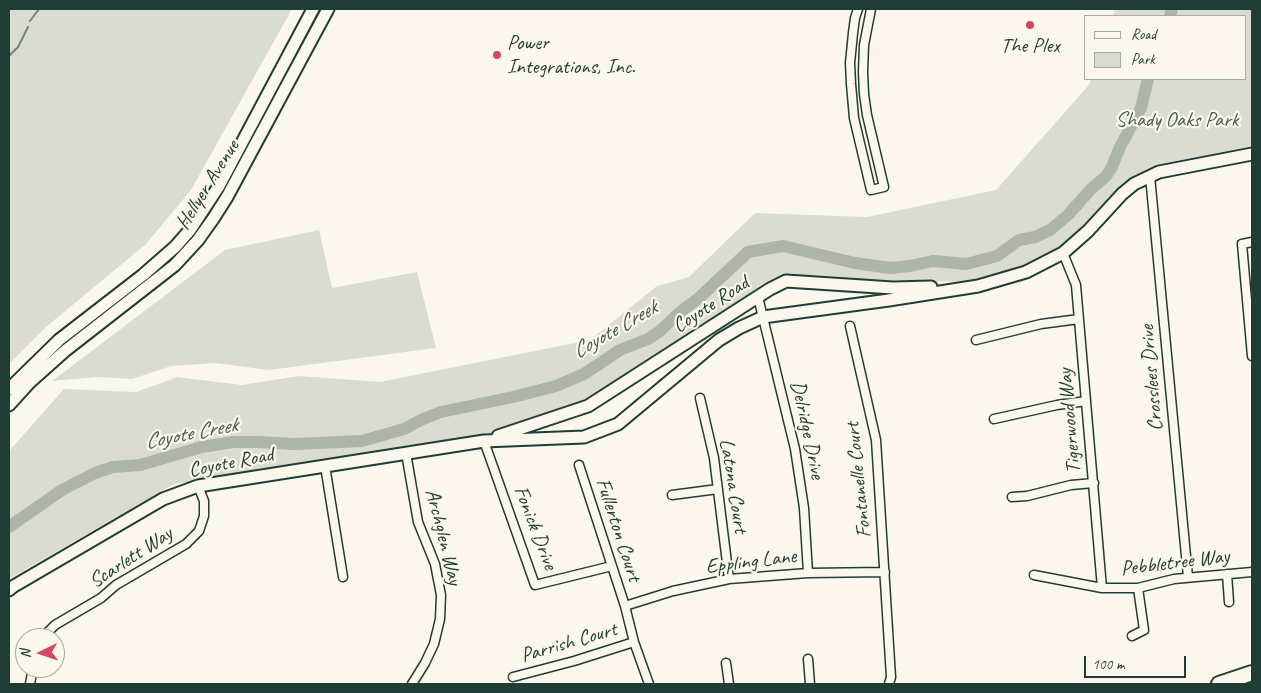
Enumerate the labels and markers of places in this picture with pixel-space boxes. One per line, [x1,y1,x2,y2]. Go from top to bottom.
marker: The Plex [1024,19,1036,31]
place label: Power Integrations, Inc. [507,30,635,80]
place label: The Plex [1000,33,1060,59]
marker: Power Integrations, Inc. [491,49,503,61]

